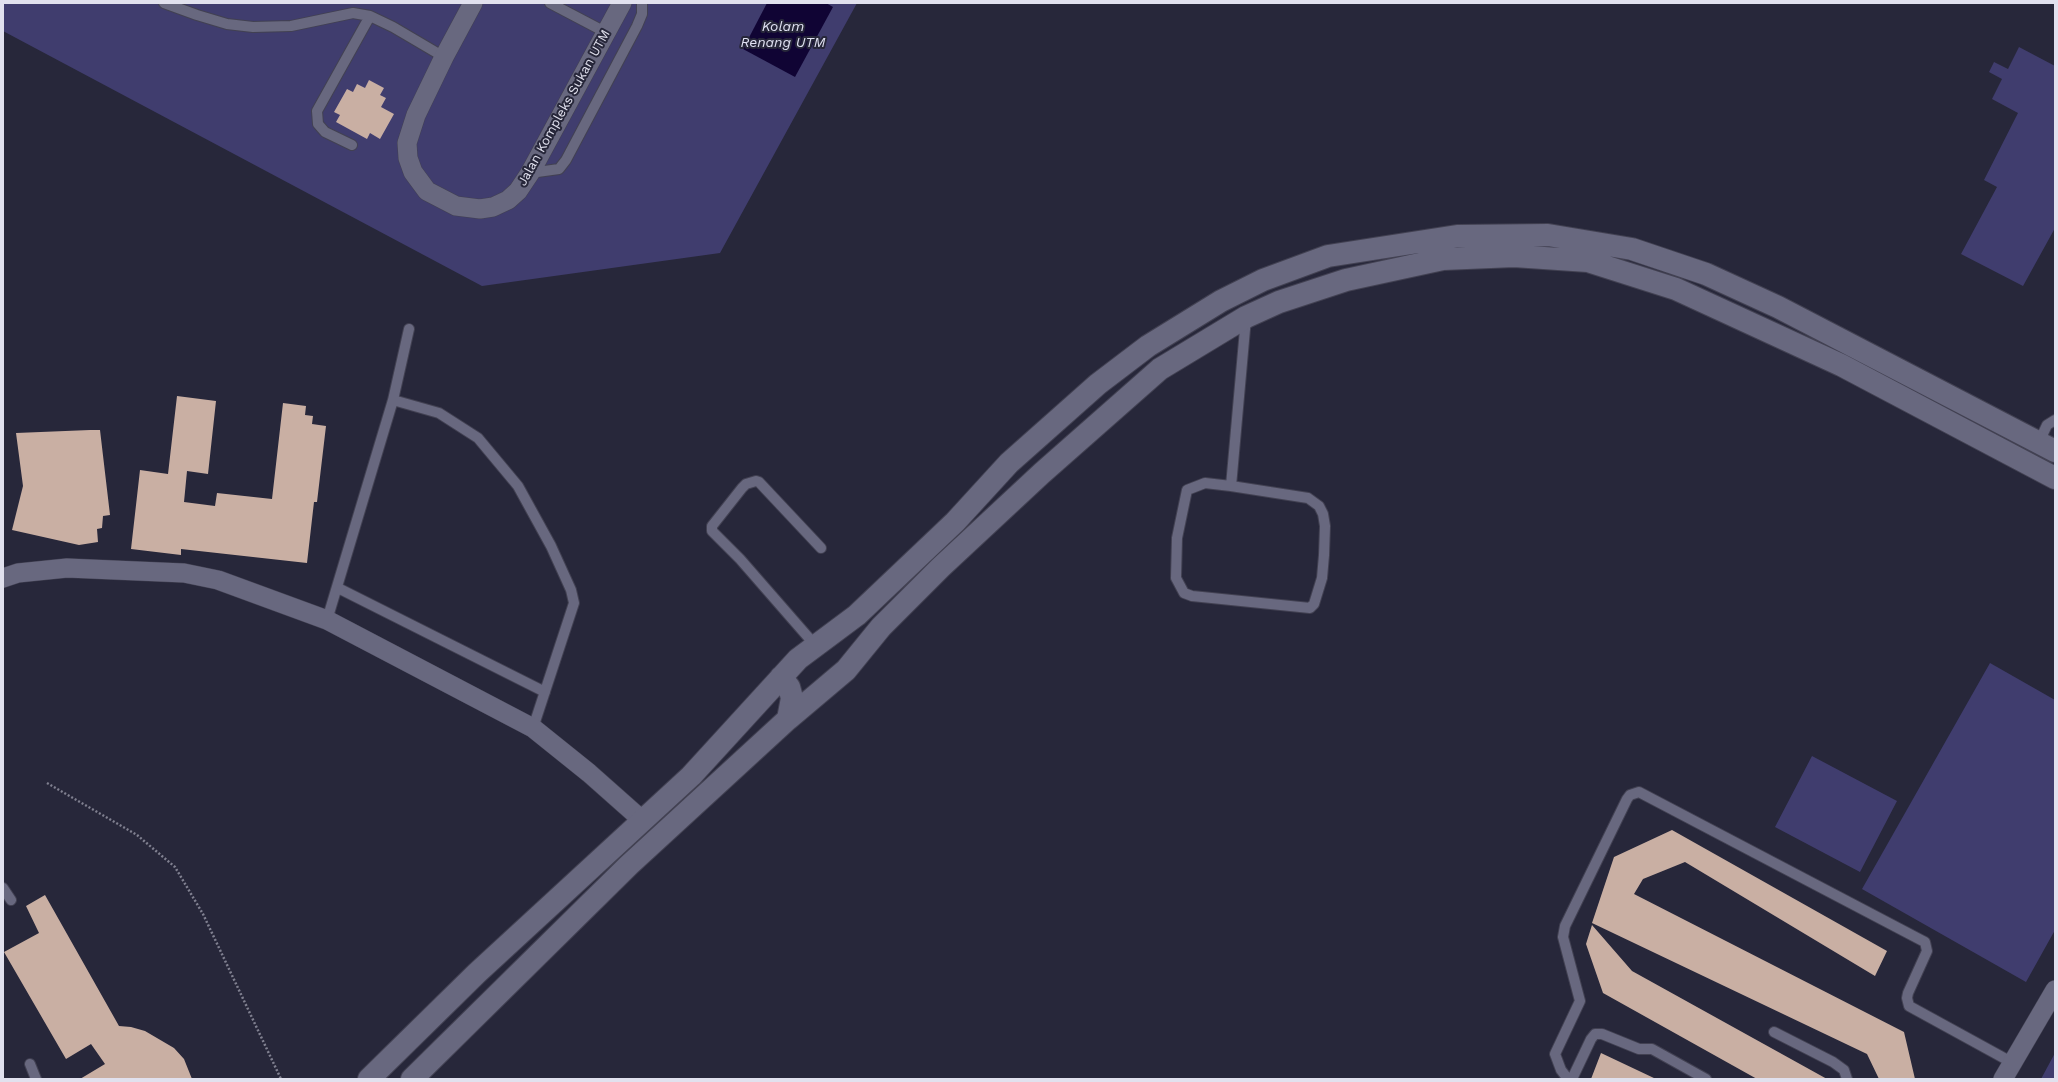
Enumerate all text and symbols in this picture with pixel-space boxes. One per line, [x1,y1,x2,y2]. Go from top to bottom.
water label: Kolam Renang UTM [740,19,826,52]
street label: Jalan Kompleks Sukan UTM [514,27,614,189]

